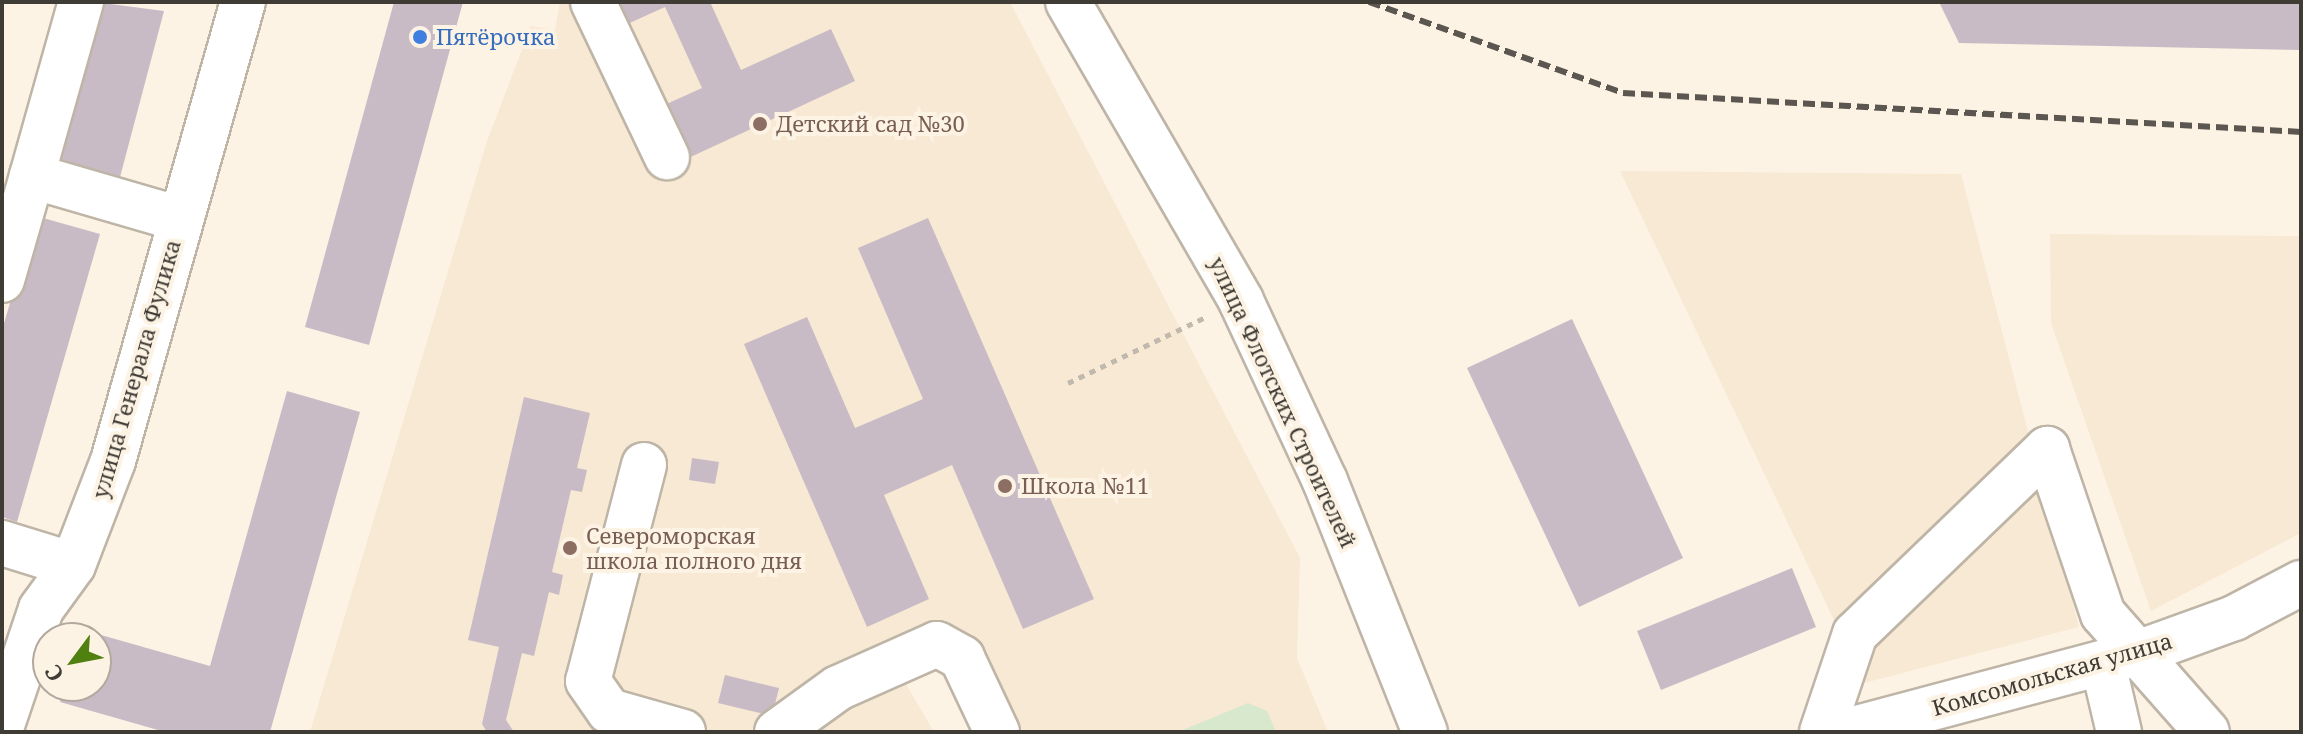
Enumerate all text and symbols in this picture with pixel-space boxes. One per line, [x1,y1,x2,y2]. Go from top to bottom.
place label: Пятёрочка [436,24,555,50]
marker: Пятёрочка [411,28,429,46]
place label: Детский сад №30 [776,111,965,137]
marker: Детский сад №30 [751,115,769,133]
street label: улица Генерала Фулика [86,237,186,501]
street label: улица Флотских Строителей [1204,252,1362,552]
place label: Школа №11 [1021,473,1149,499]
marker: Школа №11 [996,477,1014,495]
place label: Североморская школа полного дня [586,522,802,574]
marker: Североморская школа полного дня [561,539,579,557]
north arrow [32,622,112,702]
street label: Комсомольская улица [1929,627,2175,721]
text: С [37,660,70,688]

